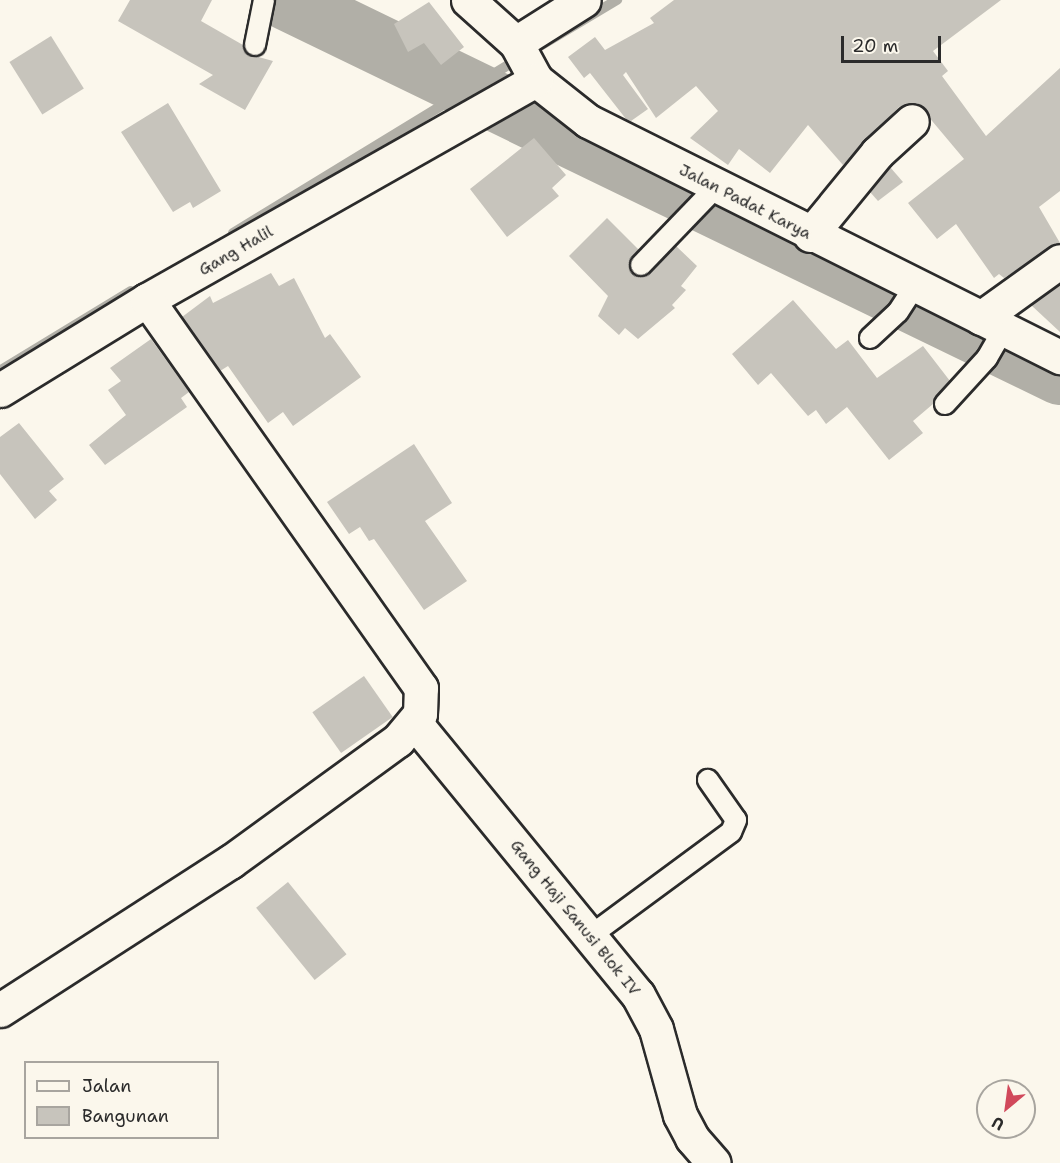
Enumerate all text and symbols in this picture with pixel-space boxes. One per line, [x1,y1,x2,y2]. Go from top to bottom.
scale bar [844,24,944,62]
text: 20 m [852,34,898,58]
street label: Jalan Padat Karya [676,160,814,244]
street label: Gang Halil [196,222,276,280]
street label: Gang Haji Sanusi Blok IV [506,836,644,1000]
legend [24,1061,219,1139]
text: Jalan [82,1074,131,1098]
north arrow [976,1079,1036,1139]
text: Bangunan [82,1104,169,1128]
text: U [988,1112,1008,1135]

